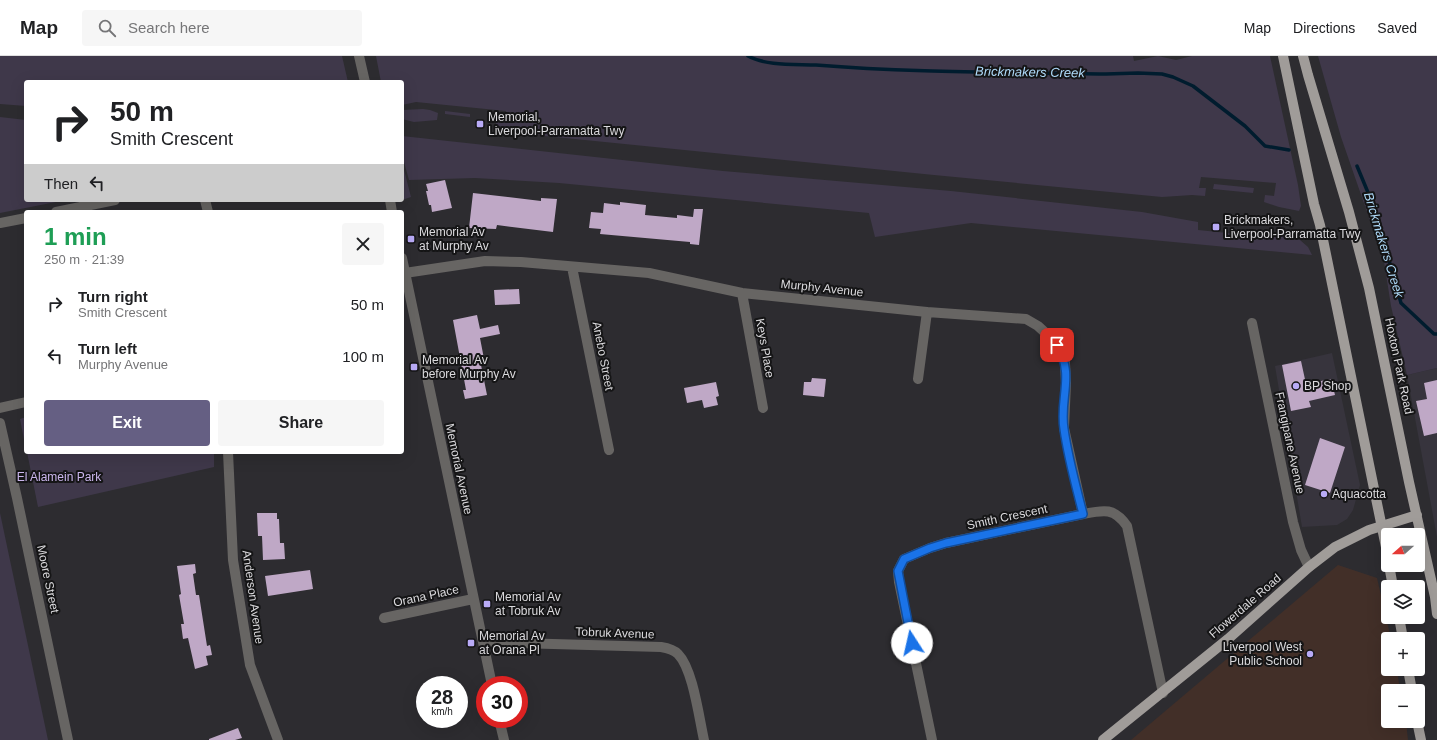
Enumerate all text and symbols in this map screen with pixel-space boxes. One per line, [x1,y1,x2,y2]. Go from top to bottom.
search box [82,10,362,46]
text: Map [20,17,58,38]
icon: search [96,17,118,39]
text: Search here [128,19,210,36]
text: Map [1244,20,1271,36]
text: Directions [1293,20,1355,36]
text: Saved [1377,20,1417,36]
water label: Brickmakers Creek [975,64,1087,80]
icon: right [44,96,96,148]
text: 50 m [110,96,174,127]
place label: Memorial, Liverpool-Parramatta Twy [488,110,625,138]
marker: Memorial, Liverpool-Parramatta Twy [475,119,485,129]
text: Smith Crescent [110,129,233,149]
icon: left [86,172,108,194]
text: Then [44,175,78,192]
water label: Brickmakers Creek [1361,190,1408,301]
place label: Brickmakers, Liverpool-Parramatta Twy [1224,213,1361,241]
marker: Brickmakers, Liverpool-Parramatta Twy [1211,222,1221,232]
text: 1 min [44,223,107,250]
button: close [342,223,384,265]
place label: Memorial Av at Murphy Av [419,225,489,253]
marker: Memorial Av at Murphy Av [406,234,416,244]
text: 250 m · 21:39 [44,252,124,267]
street label: Murphy Avenue [780,277,864,299]
text: Turn right [78,288,148,305]
icon: right [44,293,66,315]
text: 50 m [351,296,384,313]
text: Smith Crescent [78,305,167,320]
street label: Keys Place [753,317,777,379]
street label: Hoxton Park Road [1382,317,1416,415]
street label: Anebo Street [589,320,617,392]
pin [1040,328,1074,362]
icon: arrive [1046,334,1068,356]
text: Turn left [78,340,137,357]
icon: left [44,345,66,367]
text: 100 m [342,348,384,365]
place label: Memorial Av before Murphy Av [422,353,516,381]
text: Murphy Avenue [78,357,168,372]
marker: Memorial Av before Murphy Av [409,362,419,372]
place label: BP Shop [1304,379,1351,393]
marker: BP Shop [1291,381,1301,391]
street label: Frangipane Avenue [1272,391,1308,496]
button: Exit [44,400,210,446]
button: Share [218,400,384,446]
street label: Memorial Avenue [443,422,476,516]
park label: El Alamein Park [17,470,102,484]
place label: Aquacotta [1332,487,1386,501]
marker: Aquacotta [1319,489,1329,499]
street label: Smith Crescent [965,501,1049,532]
north arrow [1381,528,1425,572]
map controls [1381,528,1425,728]
street label: Moore Street [34,544,62,615]
street label: Anderson Avenue [239,549,267,645]
street label: Flowerdale Road [1206,571,1284,641]
button: layers [1381,580,1425,624]
street label: Orana Place [392,582,460,610]
place label: Memorial Av at Tobruk Av [495,590,561,618]
marker: Memorial Av at Tobruk Av [482,599,492,609]
position arrow [891,622,933,664]
street label: Tobruk Avenue [575,625,655,641]
place label: Memorial Av at Orana Pl [479,629,545,657]
button: + [1381,632,1425,676]
marker: Memorial Av at Orana Pl [466,638,476,648]
place label: Liverpool West Public School [1223,640,1303,668]
marker: Liverpool West Public School [1305,649,1315,659]
speed limit sign: 30 [476,676,528,728]
button: − [1381,684,1425,728]
text: 28 [431,686,453,708]
text: km/h [431,706,453,717]

